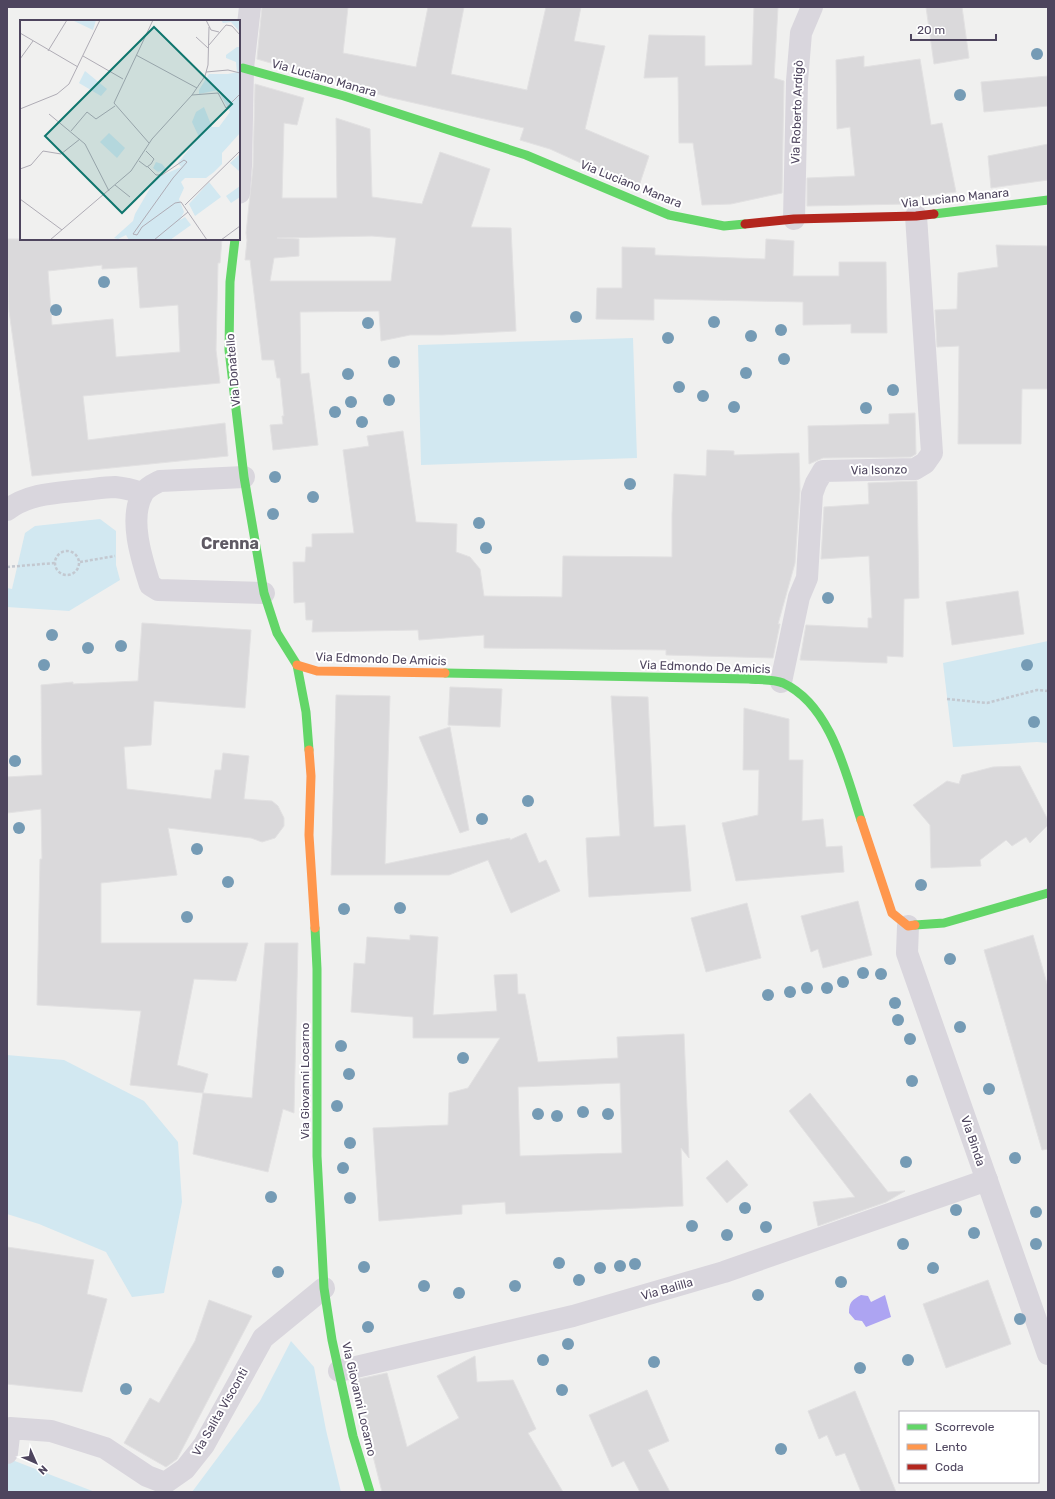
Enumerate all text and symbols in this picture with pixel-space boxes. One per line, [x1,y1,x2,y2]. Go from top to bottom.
scale bar [911,16,996,42]
inset map [20,20,240,240]
text: 20 m [917,23,945,37]
street label: Via Luciano Manara [270,56,378,100]
street label: Via Roberto Ardigò [788,60,806,164]
street label: Via Luciano Manara [578,157,684,211]
street label: Via Luciano Manara [900,185,1010,211]
street label: Via Donatello [223,333,243,407]
street label: Via Isonzo [850,463,908,477]
district label: Crenna [201,534,259,553]
street label: Via Edmondo De Amicis [315,650,447,668]
street label: Via Edmondo De Amicis [639,658,771,676]
street label: Via Giovanni Locarno [298,1022,312,1139]
street label: Via Binda [958,1114,988,1168]
street label: Via Balilla [639,1275,695,1303]
street label: Via Giovanni Locarno [339,1340,379,1458]
street label: Via Salita Visconti [189,1365,251,1458]
legend [899,1411,1039,1483]
text: Scorrevole [935,1420,995,1434]
text: Lento [935,1440,967,1454]
north arrow [16,1443,56,1483]
text: Coda [935,1460,964,1474]
text: N [35,1462,50,1477]

